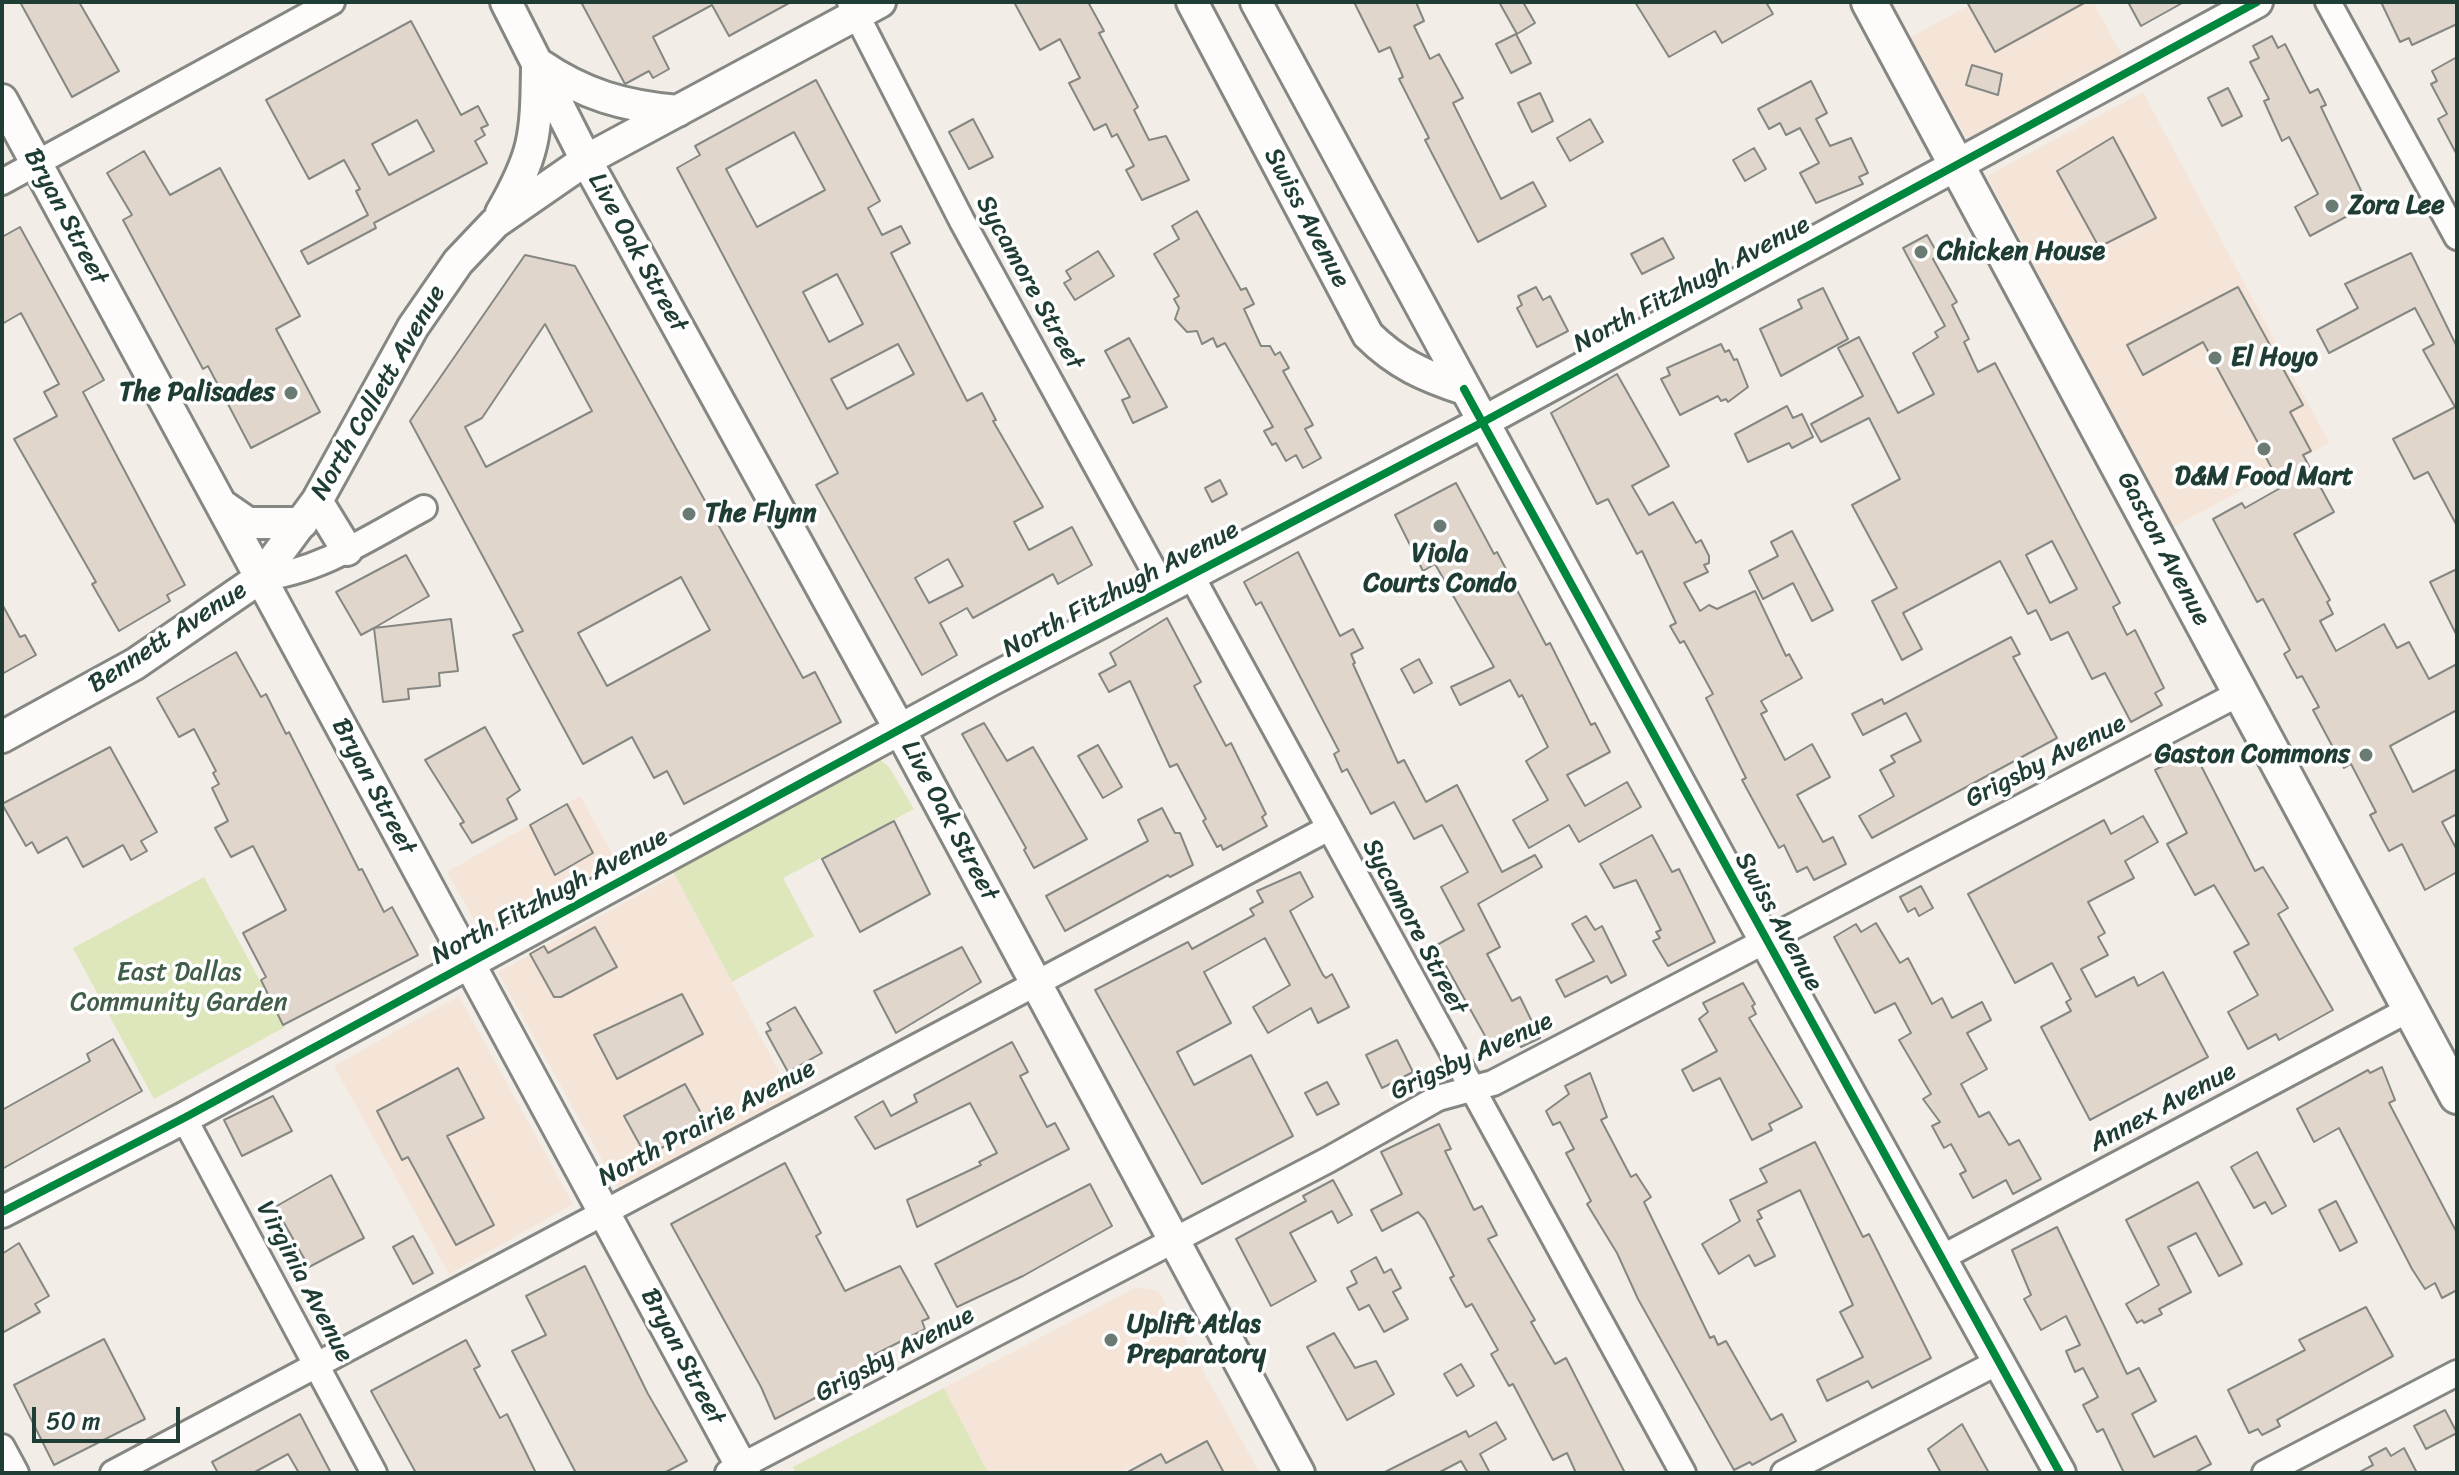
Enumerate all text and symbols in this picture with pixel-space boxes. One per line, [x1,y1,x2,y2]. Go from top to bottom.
street label: Bryan Street [16,143,114,291]
street label: Swiss Avenue [1256,143,1356,293]
street label: Live Oak Street [580,168,694,338]
street label: Sycamore Street [968,190,1090,376]
place label: Zora Lee [2348,190,2445,222]
marker: Zora Lee [2323,197,2341,215]
street label: North Fitzhugh Avenue [1569,210,1815,360]
place label: Chicken House [1937,236,2105,268]
marker: Chicken House [1912,243,1930,261]
street label: North Collett Avenue [305,280,453,506]
place label: El Hoyo [2231,342,2318,374]
marker: El Hoyo [2206,349,2224,367]
place label: The Palisades [119,377,275,409]
marker: The Palisades [282,384,300,402]
marker: D&M Food Mart [2255,440,2273,458]
place label: D&M Food Mart [2175,461,2353,493]
street label: Gaston Avenue [2109,467,2217,631]
place label: The Flynn [705,498,816,530]
marker: The Flynn [680,505,698,523]
street label: North Fitzhugh Avenue [998,515,1244,665]
marker: Viola Courts Condo [1431,517,1449,535]
place label: Viola Courts Condo [1363,538,1517,600]
street label: Bennett Avenue [83,575,253,701]
street label: Grigsby Avenue [1961,708,2131,816]
street label: Bryan Street [324,713,422,861]
street label: Live Oak Street [894,735,1004,907]
place label: Gaston Commons [2155,739,2350,771]
marker: Gaston Commons [2357,746,2375,764]
street label: North Fitzhugh Avenue [427,822,673,972]
street label: Sycamore Street [1355,834,1473,1020]
street label: Swiss Avenue [1727,847,1829,997]
park label: East Dallas Community Garden [70,957,288,1018]
street label: Grigsby Avenue [1386,1006,1558,1108]
street label: North Prairie Avenue [593,1054,821,1194]
street label: Annex Avenue [2084,1056,2242,1160]
street label: Virginia Avenue [249,1196,359,1368]
street label: Bryan Street [633,1283,731,1431]
street label: Grigsby Avenue [810,1300,980,1410]
place label: Uplift Atlas Preparatory [1127,1309,1266,1370]
marker: Uplift Atlas Preparatory [1102,1331,1120,1349]
scale bar [36,1391,184,1441]
text: 50 m [46,1400,101,1442]

